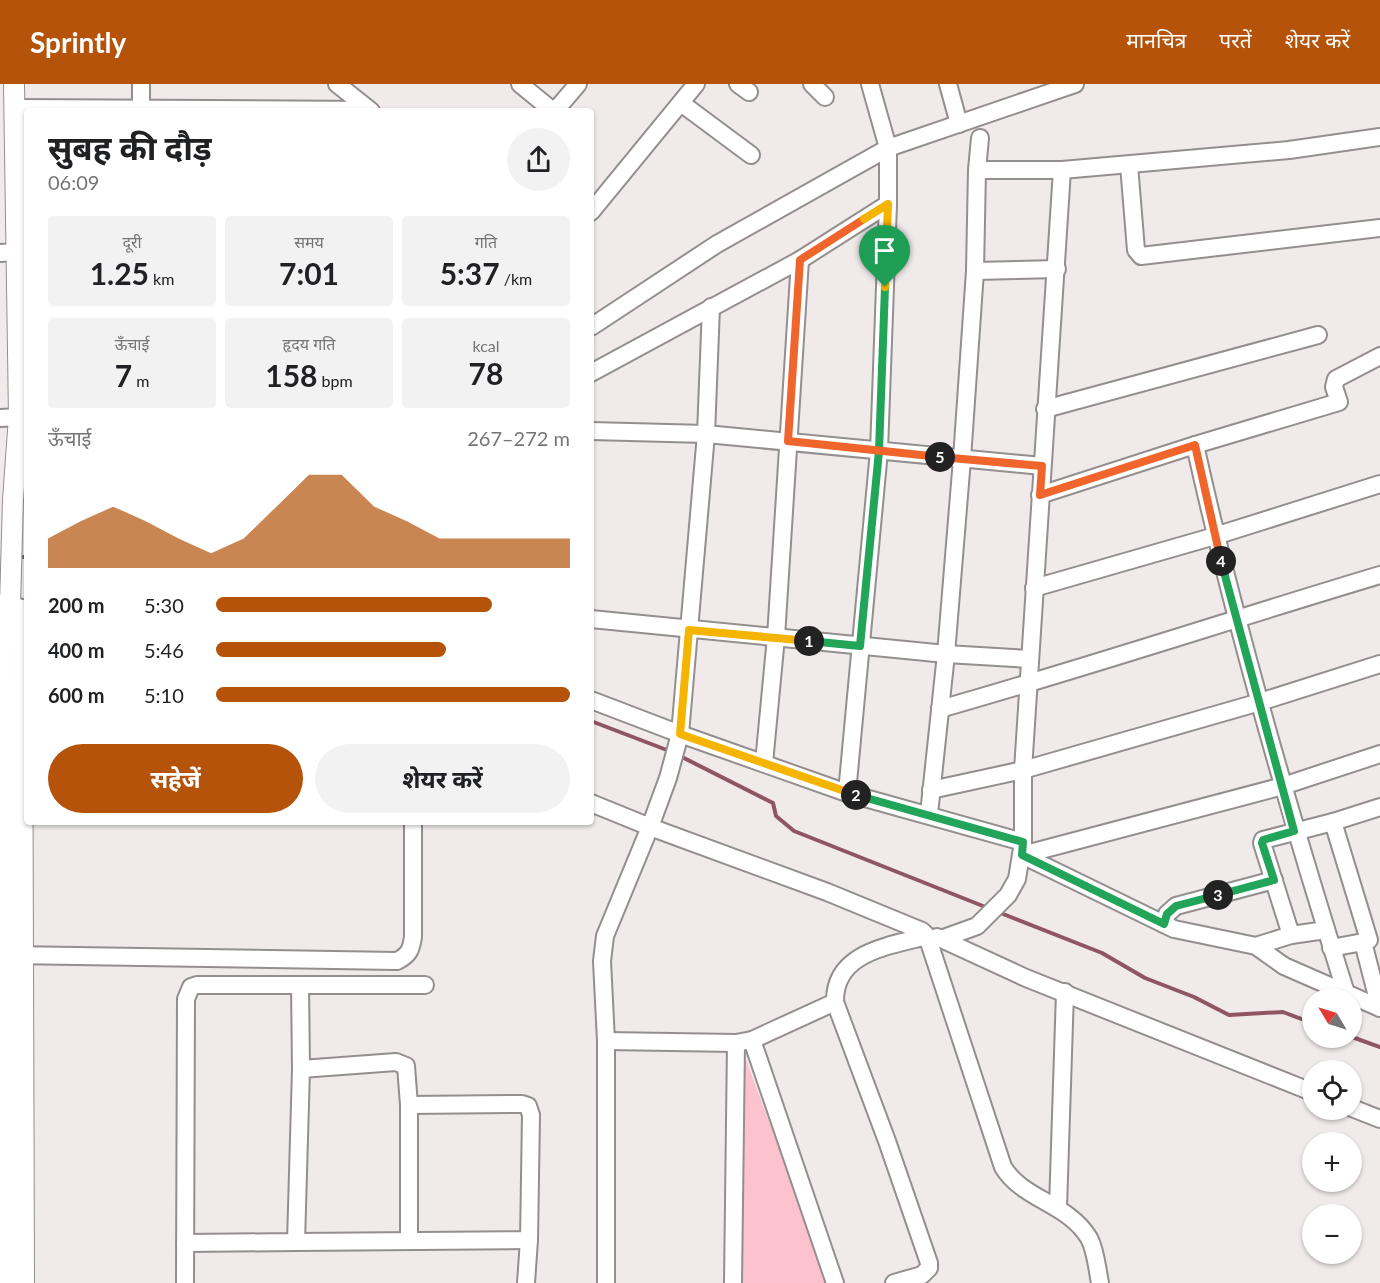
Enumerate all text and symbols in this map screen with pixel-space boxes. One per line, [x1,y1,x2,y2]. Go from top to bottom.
text: Sprintly [30,25,126,59]
text: मानचित्र [1126,27,1186,52]
text: परतें [1219,27,1252,52]
text: शेयर करें [1285,27,1350,52]
text: सुबह की दौड़ [48,127,212,167]
button: share [507,128,570,191]
text: 06:09 [48,170,99,194]
pin [859,225,910,287]
text: दूरी [122,232,142,251]
text: समय [294,232,324,251]
text: गति [475,232,497,251]
icon: arrive [868,234,901,267]
text: 1.25 [90,255,149,291]
text: 7:01 [279,255,339,291]
text: 5:37 [440,255,500,291]
text: km [149,269,174,288]
text: /km [500,269,532,288]
text: ऊँचाई [115,334,149,353]
text: हृदय गति [283,334,335,353]
text: kcal [472,336,500,355]
text: 78 [469,355,503,391]
text: 7 [115,357,132,393]
text: 158 [265,357,318,393]
text: m [132,371,149,390]
text: bpm [318,371,353,390]
text: ऊँचाई [48,426,91,450]
text: 267–272 m [467,426,570,450]
pin: 5 [925,442,955,472]
text: 5 [935,447,945,466]
pin: 4 [1206,546,1236,576]
text: 4 [1216,551,1226,570]
text: 200 m [48,593,104,617]
text: 5:30 [144,593,184,617]
pin: 1 [794,626,824,656]
text: 1 [804,631,814,650]
text: 400 m [48,638,104,662]
text: 5:46 [144,638,184,662]
text: 600 m [48,683,104,707]
text: 5:10 [144,683,184,707]
button: सहेजें [48,744,303,813]
button: शेयर करें [315,744,570,813]
pin: 2 [841,780,871,810]
text: 2 [851,785,861,804]
pin: 3 [1203,880,1233,910]
text: 3 [1213,885,1223,904]
north arrow [1302,988,1362,1048]
map controls [1302,988,1362,1264]
button: locate [1302,1060,1362,1120]
button: + [1302,1132,1362,1192]
button: − [1302,1204,1362,1264]

